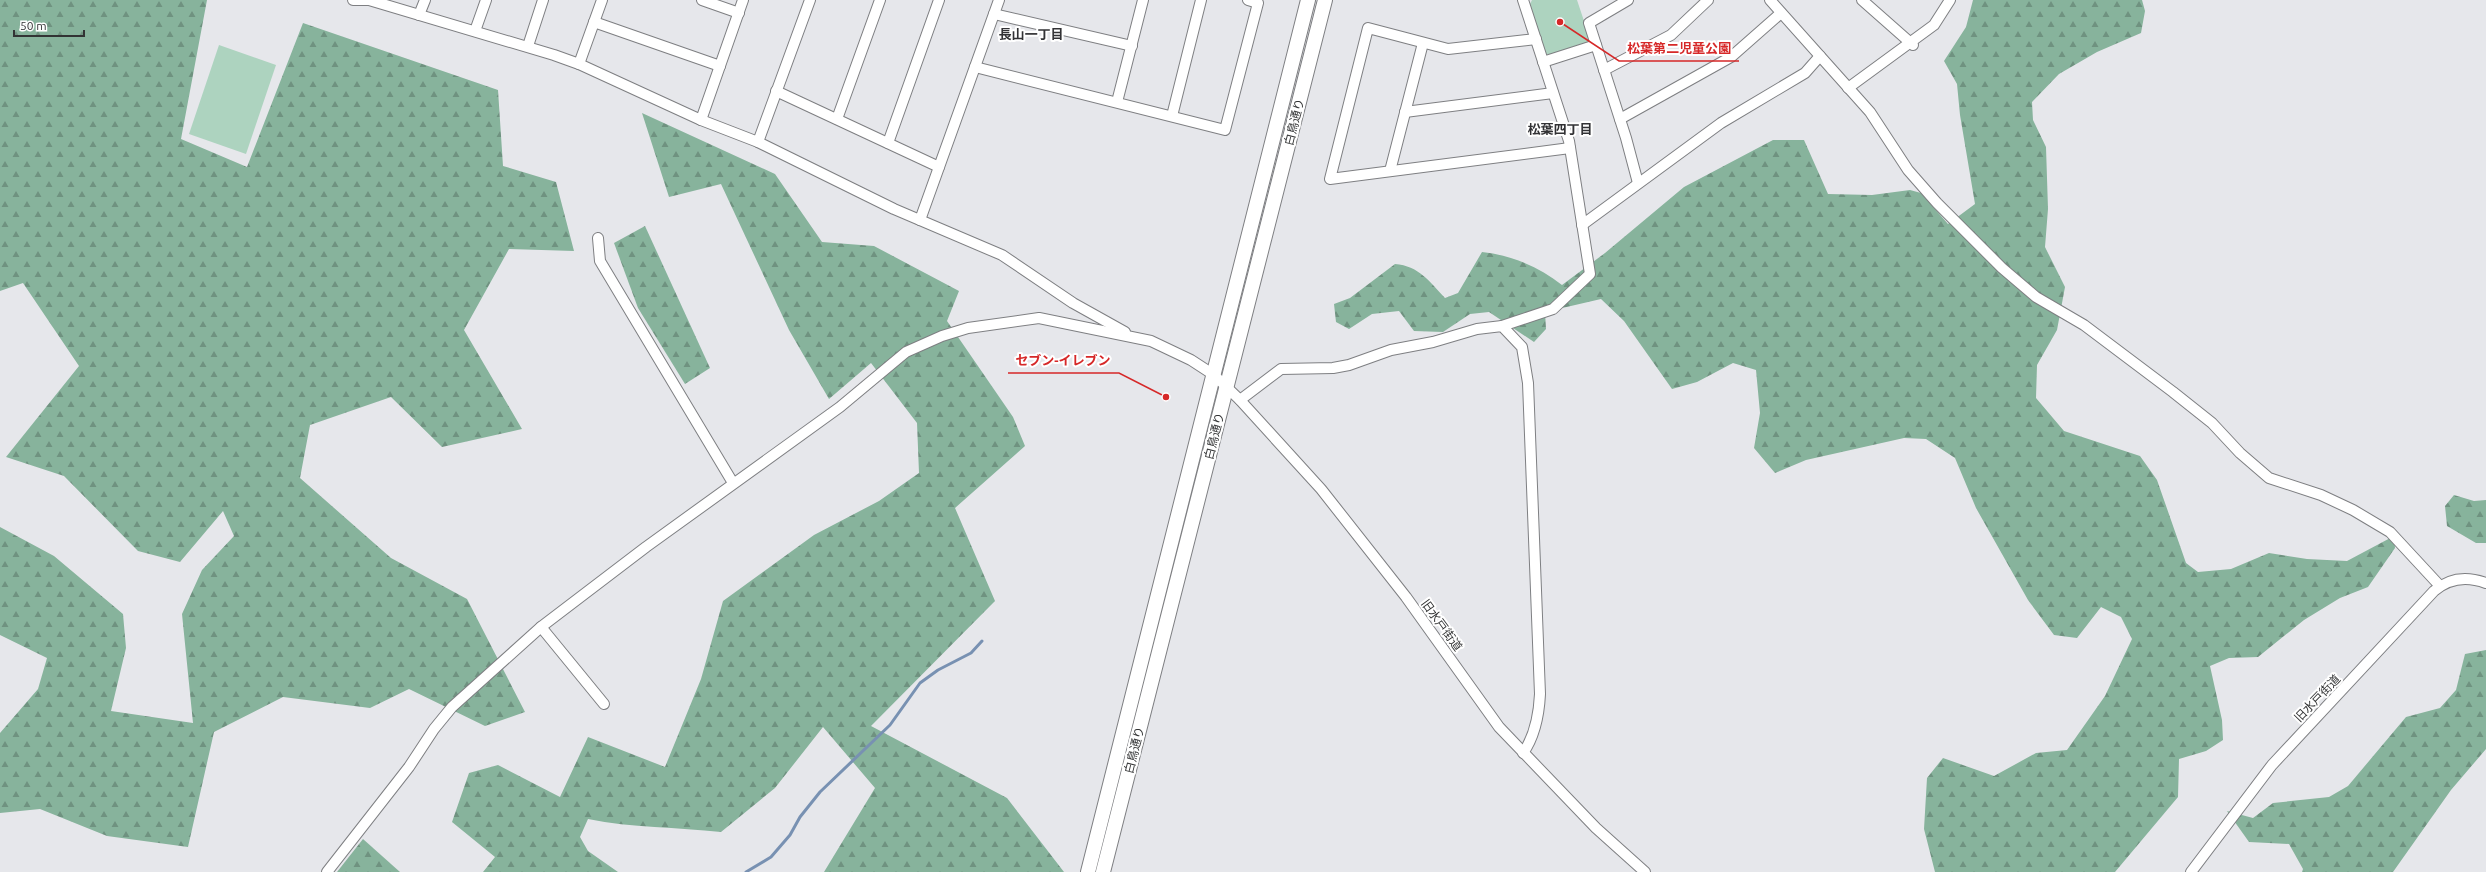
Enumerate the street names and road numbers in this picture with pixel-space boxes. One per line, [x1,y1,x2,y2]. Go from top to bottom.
street label: 白鳥通り [1282,97,1306,147]
street label: 白鳥通り [1202,411,1226,461]
street label: 旧水戸街道 [1419,597,1465,653]
street label: 旧水戸街道 [2291,672,2343,724]
street label: 白鳥通り [1122,725,1146,775]

